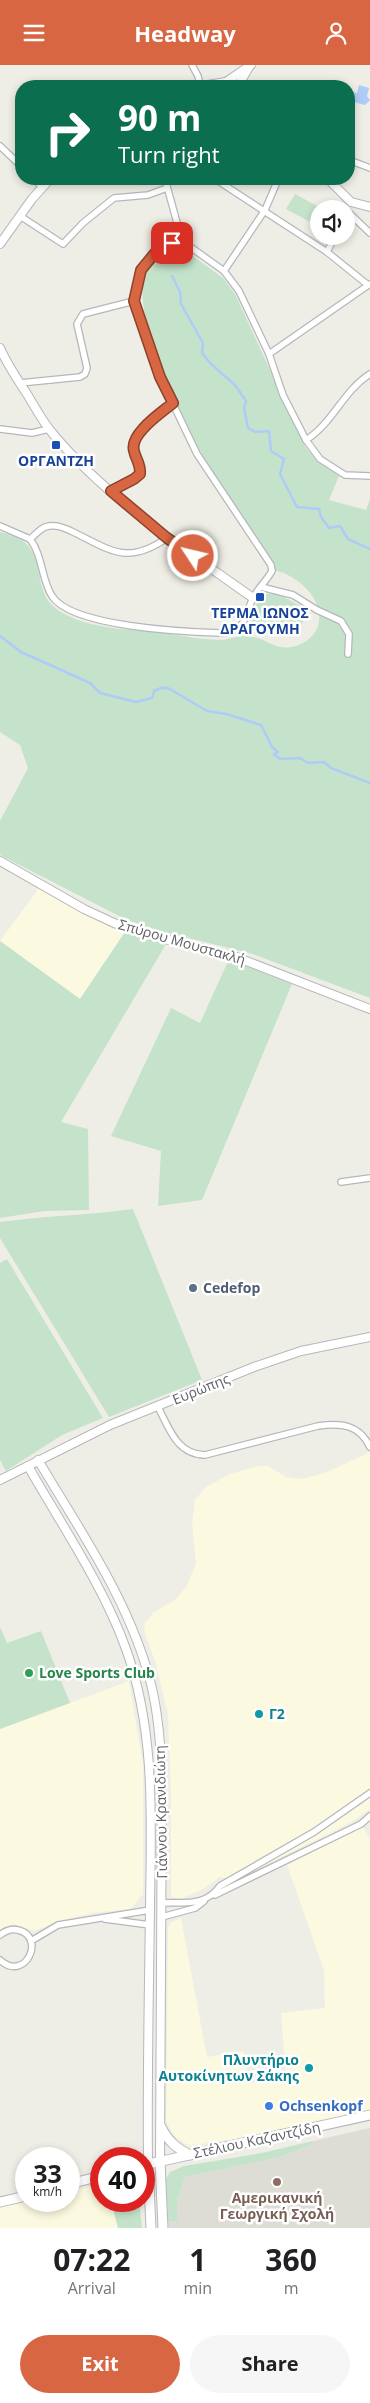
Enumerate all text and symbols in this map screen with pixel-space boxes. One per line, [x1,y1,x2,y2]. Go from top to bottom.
text: Headway [134,18,236,48]
icon: menu [20,19,48,47]
icon: person [322,19,350,47]
text: 90 m [118,94,201,141]
icon: right [35,100,100,165]
text: Turn right [118,139,220,169]
map controls [310,200,355,245]
button: sound [310,200,355,245]
pin [151,222,193,264]
icon: arrive [158,229,186,257]
marker: ΟΡΓΑΝΤΖΗ [50,439,62,451]
place label: ΟΡΓΑΝΤΖΗ [18,451,94,470]
position arrow [166,529,218,581]
marker: ΤΕΡΜΑ ΙΩΝΟΣ ΔΡΑΓΟΥΜΗ [254,591,266,603]
place label: ΤΕΡΜΑ ΙΩΝΟΣ ΔΡΑΓΟΥΜΗ [211,603,309,638]
street label: Σπύρου Μουστακλή [116,914,248,969]
place label: Cedefop [203,1278,260,1297]
marker: Cedefop [187,1282,199,1294]
street label: Ευρώπης [169,1368,232,1409]
place label: Love Sports Club [39,1663,155,1682]
marker: Love Sports Club [23,1667,35,1679]
place label: Γ2 [269,1704,285,1723]
marker: Γ2 [253,1708,265,1720]
street label: Γιάννου Κρανιδιώτη [150,1745,171,1879]
place label: Πλυντήριο Αυτοκίνητων Σάκης [158,2050,299,2085]
marker: Πλυντήριο Αυτοκίνητων Σάκης [303,2062,315,2074]
place label: Ochsenkopf [279,2096,364,2115]
marker: Ochsenkopf [263,2100,275,2112]
street label: Στέλιου Καζαντζίδη [192,2117,322,2162]
speed limit sign: 40 [90,2147,155,2212]
text: 33 [33,2156,62,2190]
marker: Αμερικανική Γεωργική Σχολή [271,2176,283,2188]
text: km/h [33,2183,62,2200]
place label: Αμερικανική Γεωργική Σχολή [220,2188,334,2223]
text: 07:22 [53,2239,130,2280]
text: 1 [189,2239,206,2280]
text: 360 [265,2239,317,2280]
text: Arrival [68,2277,116,2299]
text: min [184,2277,212,2299]
text: m [284,2277,299,2299]
button: Exit [20,2335,180,2393]
button: Share [190,2335,350,2393]

